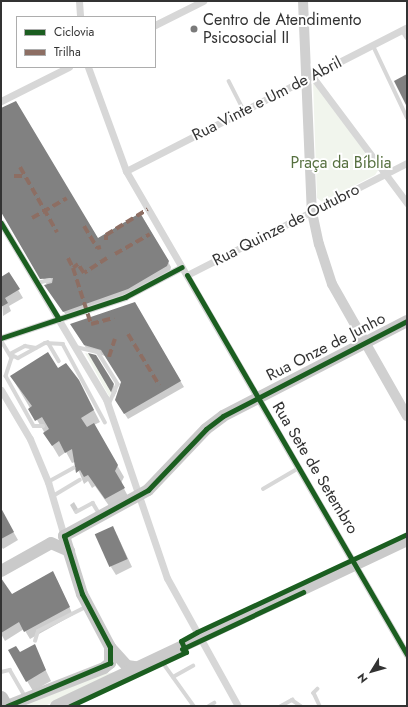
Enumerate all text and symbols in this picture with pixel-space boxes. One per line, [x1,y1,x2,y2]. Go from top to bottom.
place label: Centro de Atendimento Psicosocial II [203,10,361,48]
legend [16,16,156,68]
text: Ciclovia [54,23,94,41]
marker: Centro de Atendimento Psicosocial II [188,23,200,35]
text: Trilha [54,43,81,61]
street label: Rua Vinte e Um de Abril [189,53,345,145]
park label: Praça da Bíblia [290,153,392,173]
street label: Rua Quinze de Outubro [209,180,363,270]
street label: Rua Onze de Junho [263,309,389,385]
street label: Rua Sete de Setembro [268,399,362,537]
north arrow [352,651,392,691]
text: N [353,670,371,687]

